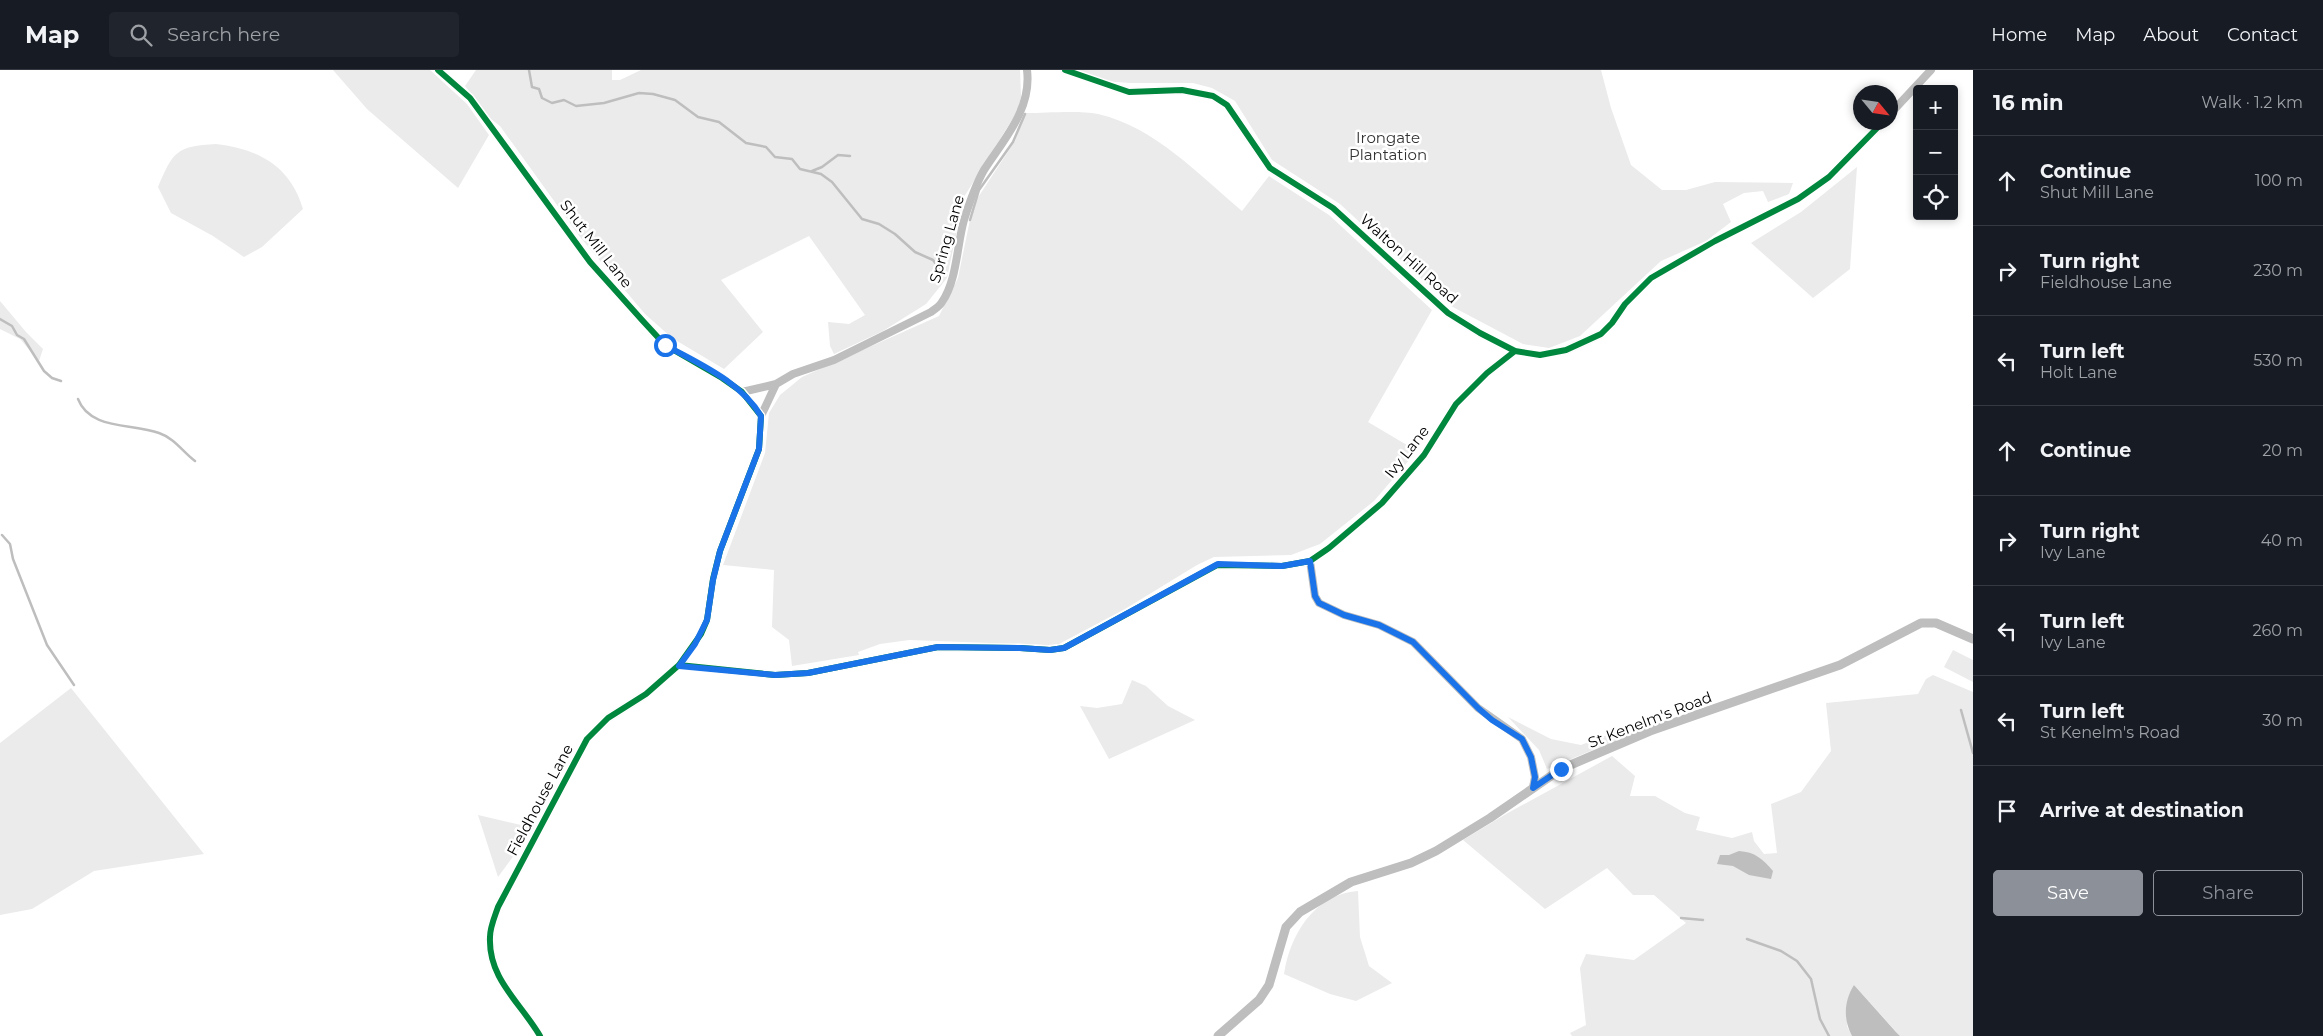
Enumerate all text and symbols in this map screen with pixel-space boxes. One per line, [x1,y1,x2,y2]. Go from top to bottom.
search box [109,12,459,57]
text: Map [25,20,79,49]
icon: search [127,21,155,49]
text: Search here [167,23,280,46]
text: Home [1991,24,2047,46]
text: Map [2075,24,2115,46]
text: About [2143,24,2199,46]
text: Contact [2227,24,2298,46]
north arrow [1853,85,1898,130]
map controls [1913,85,1958,220]
button: + [1913,85,1958,130]
text: 16 min [1993,90,2063,115]
text: Walk · 1.2 km [2201,93,2303,112]
park label: Irongate Plantation [1349,128,1427,164]
button: − [1913,130,1958,175]
text: Continue [2040,160,2131,183]
icon: ahead [1993,167,2021,195]
text: 100 m [2255,171,2303,190]
button: locate [1913,175,1958,220]
text: Shut Mill Lane [2040,183,2154,202]
street label: Spring Lane [925,193,968,285]
street label: Shut Mill Lane [556,196,637,292]
street label: Walton Hill Road [1356,210,1462,308]
text: Turn right [2040,250,2140,273]
icon: right [1993,257,2021,285]
text: 230 m [2253,261,2303,280]
text: Fieldhouse Lane [2040,273,2172,292]
route start [654,334,677,357]
text: Turn left [2040,340,2125,363]
icon: left [1993,347,2021,375]
text: 530 m [2253,351,2303,370]
text: Holt Lane [2040,363,2117,382]
street label: Ivy Lane [1380,422,1433,482]
icon: ahead [1993,437,2021,465]
text: Continue [2040,439,2131,462]
text: 20 m [2262,441,2303,460]
text: Turn right [2040,520,2140,543]
icon: right [1993,527,2021,555]
text: 40 m [2261,531,2303,550]
text: Ivy Lane [2040,543,2106,562]
text: Turn left [2040,610,2125,633]
icon: left [1993,617,2021,645]
text: 260 m [2252,621,2303,640]
text: Ivy Lane [2040,633,2106,652]
street label: St Kenelm's Road [1585,687,1714,752]
text: Turn left [2040,700,2125,723]
icon: left [1993,707,2021,735]
text: 30 m [2262,711,2303,730]
text: St Kenelm's Road [2040,723,2180,742]
street label: Fieldhouse Lane [502,741,577,859]
route end [1550,758,1573,781]
icon: arrive [1993,797,2021,825]
text: Arrive at destination [2040,799,2244,822]
button: Save [1993,870,2143,916]
button: Share [2153,870,2303,916]

